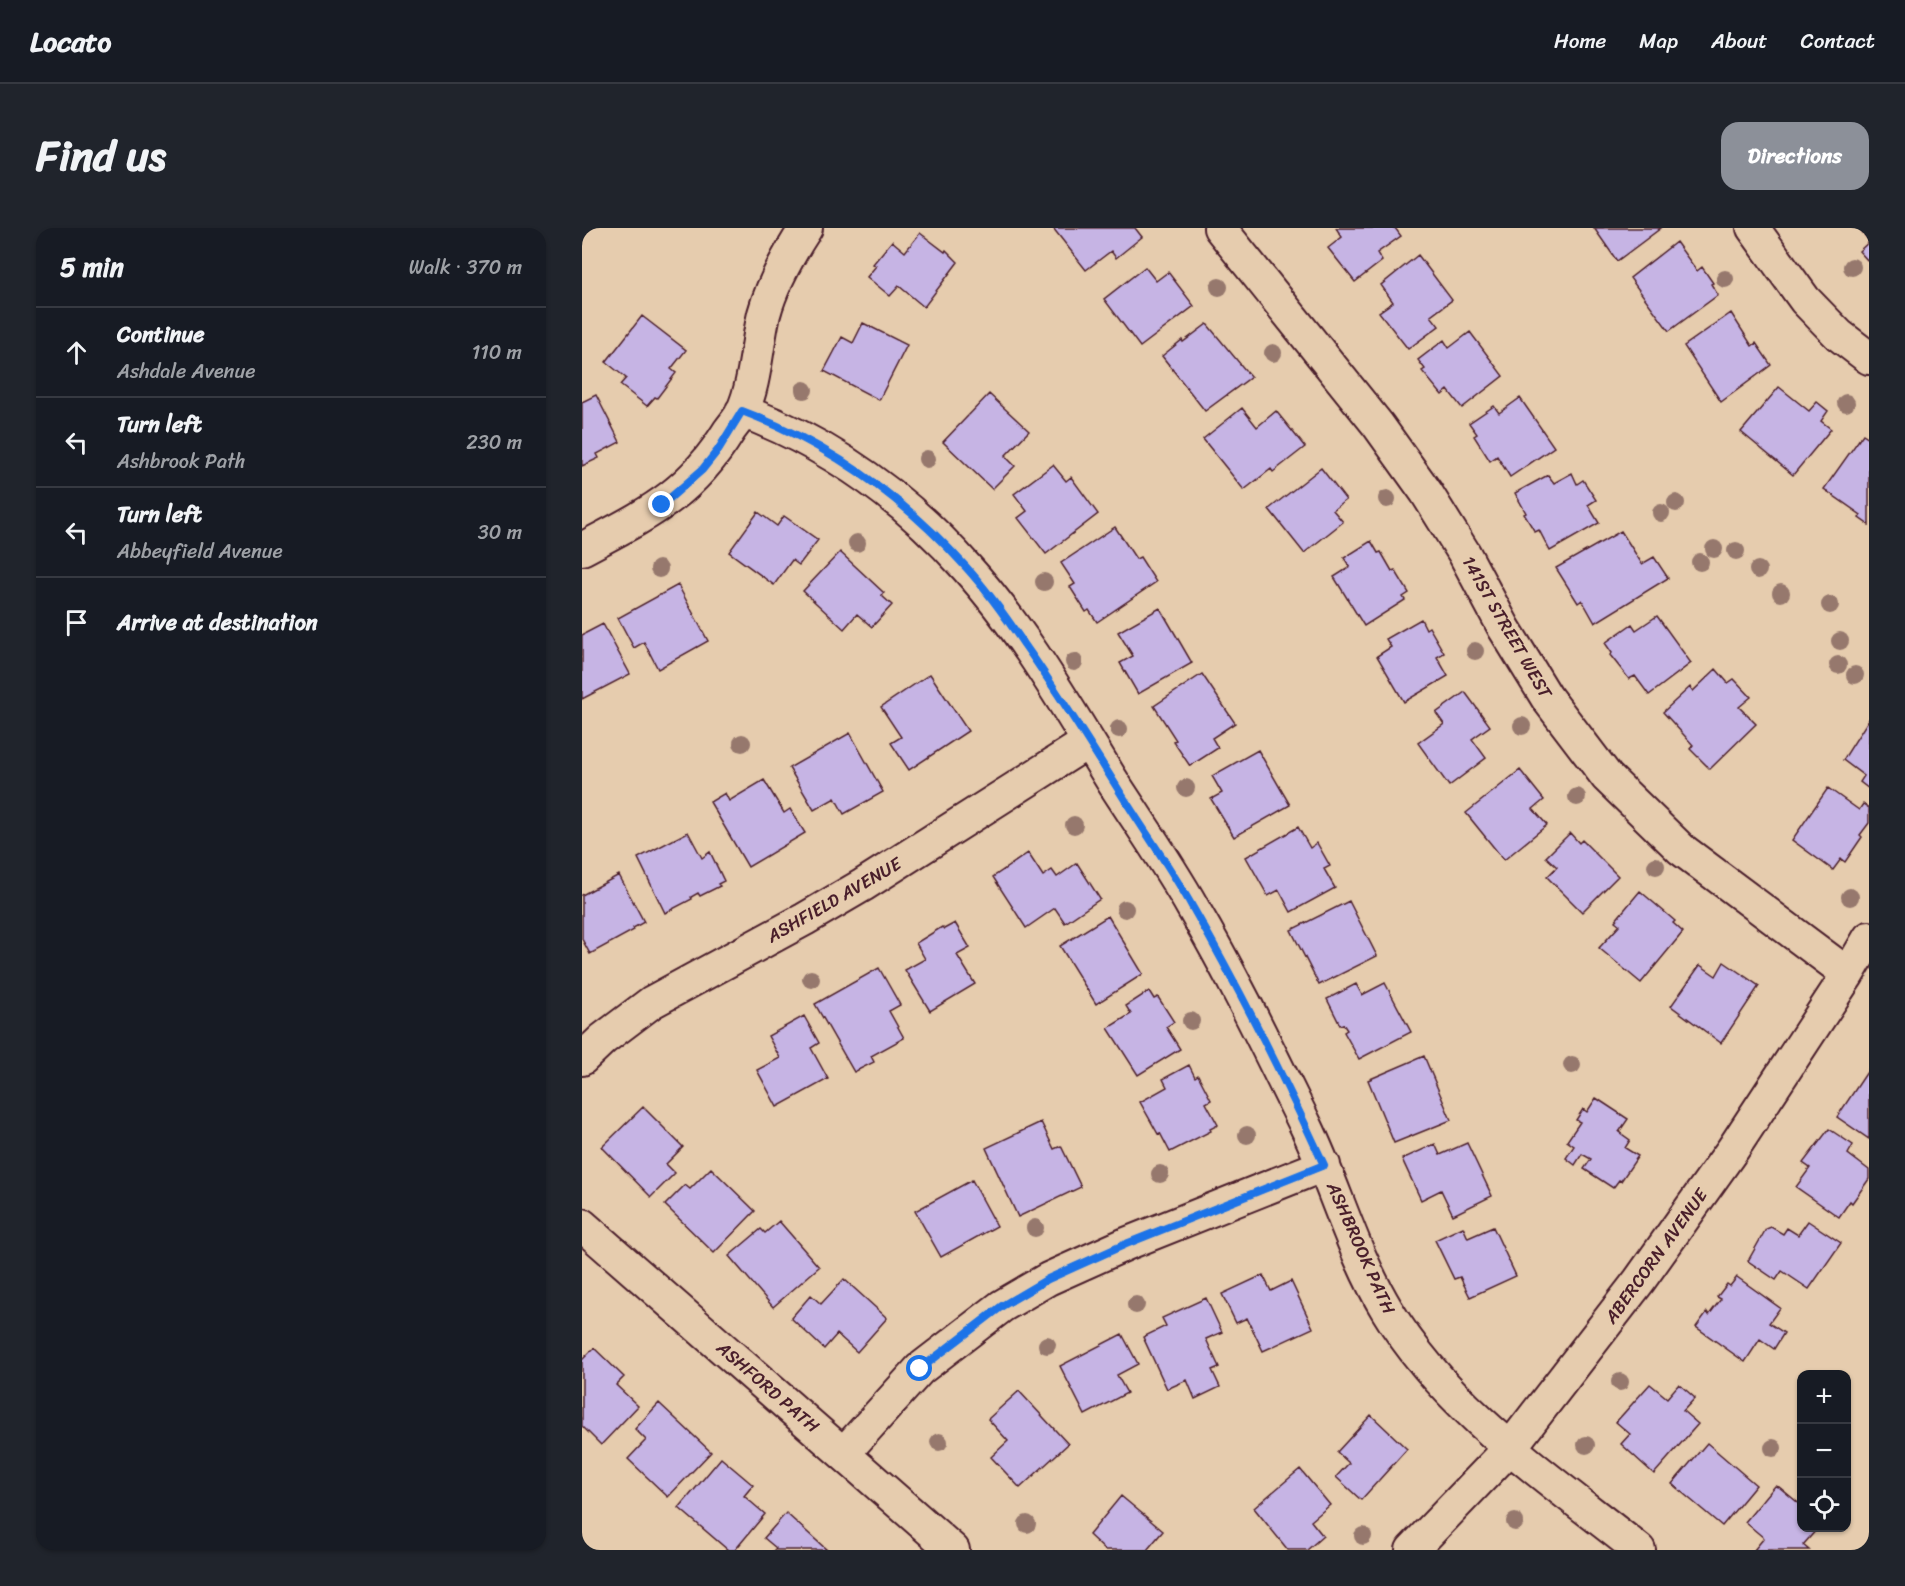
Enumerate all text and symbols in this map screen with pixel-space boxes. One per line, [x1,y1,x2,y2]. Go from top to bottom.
text: Locato [30,17,111,66]
text: Home [1554,22,1606,60]
text: Map [1639,22,1678,60]
text: About [1711,22,1768,60]
text: Contact [1801,22,1875,60]
text: Find us [36,119,166,193]
button: Directions [1721,122,1869,190]
text: 5 min [60,244,124,290]
text: Walk · 370 m [409,250,522,285]
text: Continue [117,315,205,354]
text: 110 m [472,335,522,370]
icon: ahead [60,336,93,369]
text: Ashdale Avenue [117,354,255,389]
text: Turn left [117,405,202,444]
text: 230 m [466,425,522,460]
icon: left [60,426,93,459]
text: Ashbrook Path [117,444,246,479]
route end [648,491,674,517]
text: Turn left [117,495,202,534]
text: 30 m [478,515,522,550]
icon: left [60,516,93,549]
text: Abbeyfield Avenue [117,534,283,569]
street label: 141ST STREET WEST [1453,550,1562,705]
text: Arrive at destination [117,603,318,642]
icon: arrive [60,606,93,639]
street label: ASHFIELD AVENUE [760,848,908,952]
street label: ASHBROOK PATH [1317,1176,1405,1320]
street label: ABERCORN AVENUE [1595,1181,1717,1331]
street label: ASHFORD PATH [708,1332,827,1441]
route start [906,1355,932,1381]
map controls [1797,1370,1851,1532]
button: + [1797,1370,1851,1424]
button: − [1797,1424,1851,1478]
button: locate [1797,1478,1851,1532]

